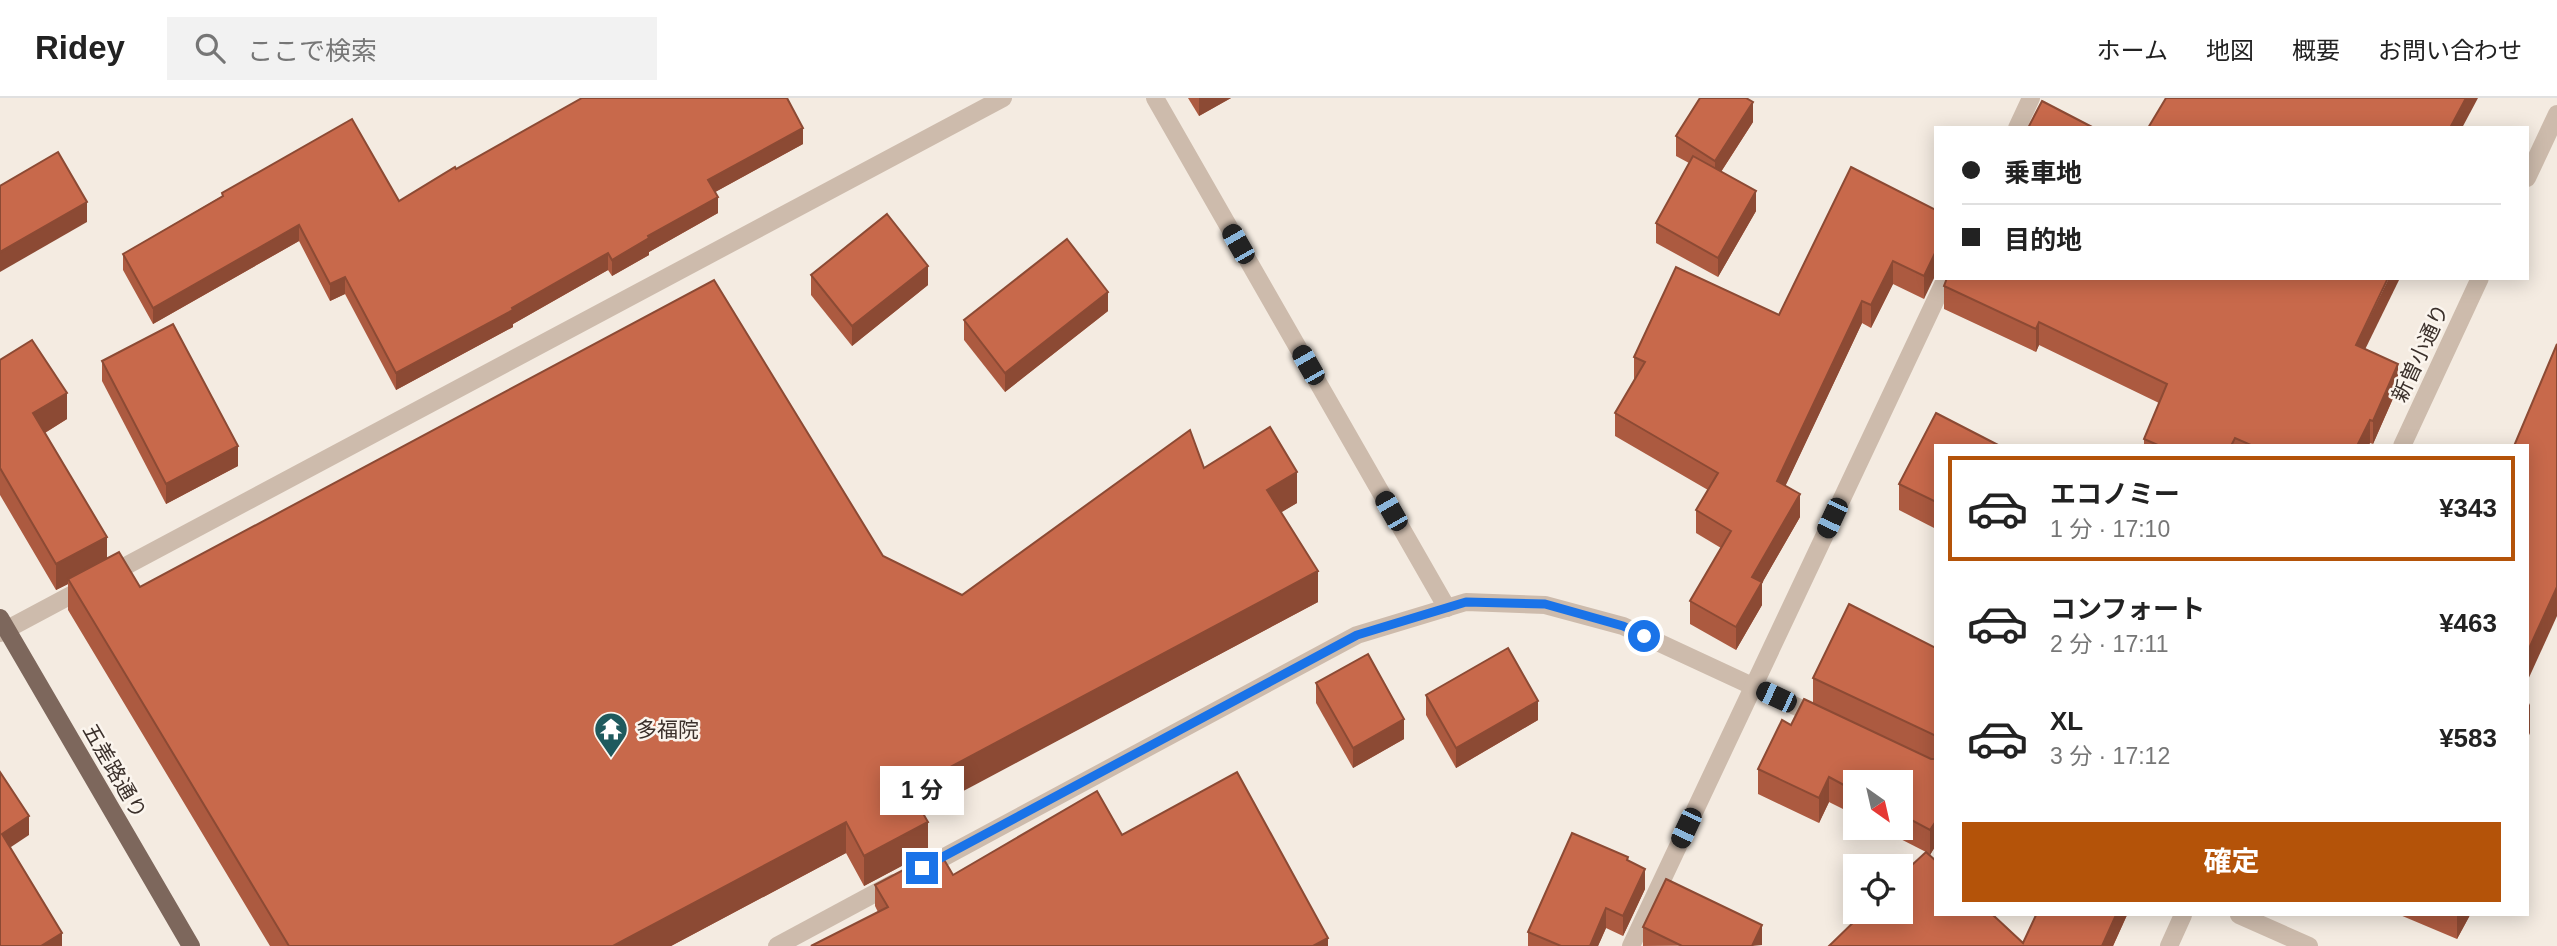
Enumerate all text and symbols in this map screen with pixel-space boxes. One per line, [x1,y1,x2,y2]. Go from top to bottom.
search box [167,17,657,80]
text: Ridey [35,29,125,66]
icon: search [191,29,229,67]
text: ここで検索 [247,36,377,66]
text: ホーム [2097,37,2168,64]
text: 地図 [2206,37,2254,64]
text: 概要 [2292,37,2340,64]
text: お問い合わせ [2378,37,2522,64]
text: 乗車地 [2004,158,2082,188]
car [1219,221,1258,267]
text: 目的地 [2004,225,2082,255]
street label: 新曽小通り [2387,301,2453,405]
car [1289,342,1328,388]
icon: car [1966,477,2029,540]
text: エコノミー [2050,479,2180,509]
car [1372,488,1411,534]
text: ¥343 [2439,493,2497,523]
car [1814,495,1851,541]
text: 1 分 · 17:10 [2050,516,2170,542]
icon: car [1966,592,2029,655]
text: コンフォート [2050,594,2205,624]
text: ¥463 [2439,608,2497,638]
route start [1628,620,1660,652]
text: 2 分 · 17:11 [2050,631,2168,657]
car [1753,679,1800,715]
text: XL [2050,706,2083,736]
icon: car [1966,707,2029,770]
temple icon: 多福院 [592,710,630,759]
place label: 多福院 [636,718,699,741]
street label: 五差路通り [79,720,151,822]
text: ¥583 [2439,723,2497,753]
text: 3 分 · 17:12 [2050,743,2170,769]
callout: 1 分 [880,766,964,816]
north arrow [1843,770,1913,840]
map controls [1843,770,1913,924]
text: 1 分 [901,777,943,803]
car [1668,805,1705,851]
button: 確定 [1962,822,2501,902]
route end [906,852,938,884]
button: locate [1843,854,1913,924]

